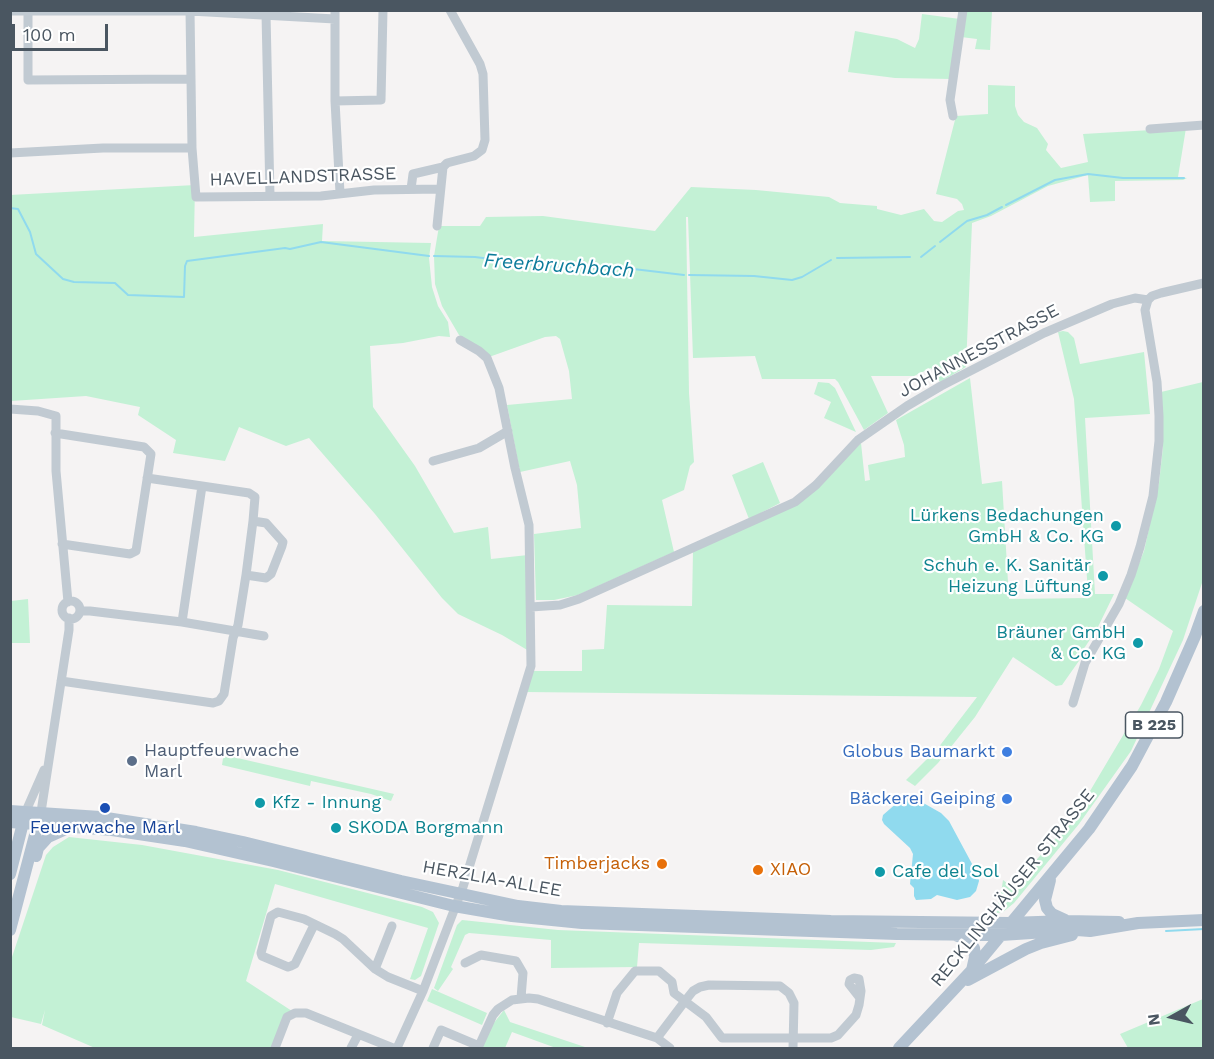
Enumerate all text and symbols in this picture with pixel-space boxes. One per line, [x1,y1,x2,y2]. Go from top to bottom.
scale bar [15,12,111,50]
text: 100 m [23,24,76,45]
street label: HAVELLANDSTRASSE [209,163,397,191]
water label: Freerbruchbach [483,249,635,283]
street label: JOHANNESSTRASSE [895,300,1063,402]
place label: Lürkens Bedachungen GmbH & Co. KG [910,505,1104,548]
marker: Lürkens Bedachungen GmbH & Co. KG [1109,519,1123,533]
place label: Schuh e. K. Sanitär Heizung Lüftung [923,555,1091,598]
marker: Schuh e. K. Sanitär Heizung Lüftung [1096,569,1110,583]
place label: Bräuner GmbH & Co. KG [996,622,1126,664]
marker: Bräuner GmbH & Co. KG [1131,636,1145,650]
road number: B 225 [1126,712,1182,738]
place label: Hauptfeuerwache Marl [144,740,299,783]
place label: Globus Baumarkt [842,741,995,763]
marker: Globus Baumarkt [1000,745,1014,759]
marker: Hauptfeuerwache Marl [125,754,139,768]
street label: RECKLINGHÄUSER STRASSE [926,785,1100,991]
place label: Bäckerei Geiping [849,788,995,810]
place label: Kfz - Innung [272,792,381,814]
marker: Bäckerei Geiping [1000,792,1014,806]
marker: Kfz - Innung [253,796,267,810]
marker: Feuerwache Marl [98,801,112,815]
place label: Feuerwache Marl [30,817,180,839]
place label: SKODA Borgmann [348,817,504,839]
marker: SKODA Borgmann [329,821,343,835]
place label: Timberjacks [544,853,650,875]
street label: HERZLIA-ALLEE [421,856,563,902]
marker: Timberjacks [655,857,669,871]
place label: XIAO [770,859,811,881]
place label: Cafe del Sol [892,861,999,883]
marker: XIAO [751,863,765,877]
marker: Cafe del Sol [873,865,887,879]
north arrow [1142,987,1202,1047]
text: N [1143,1012,1164,1027]

